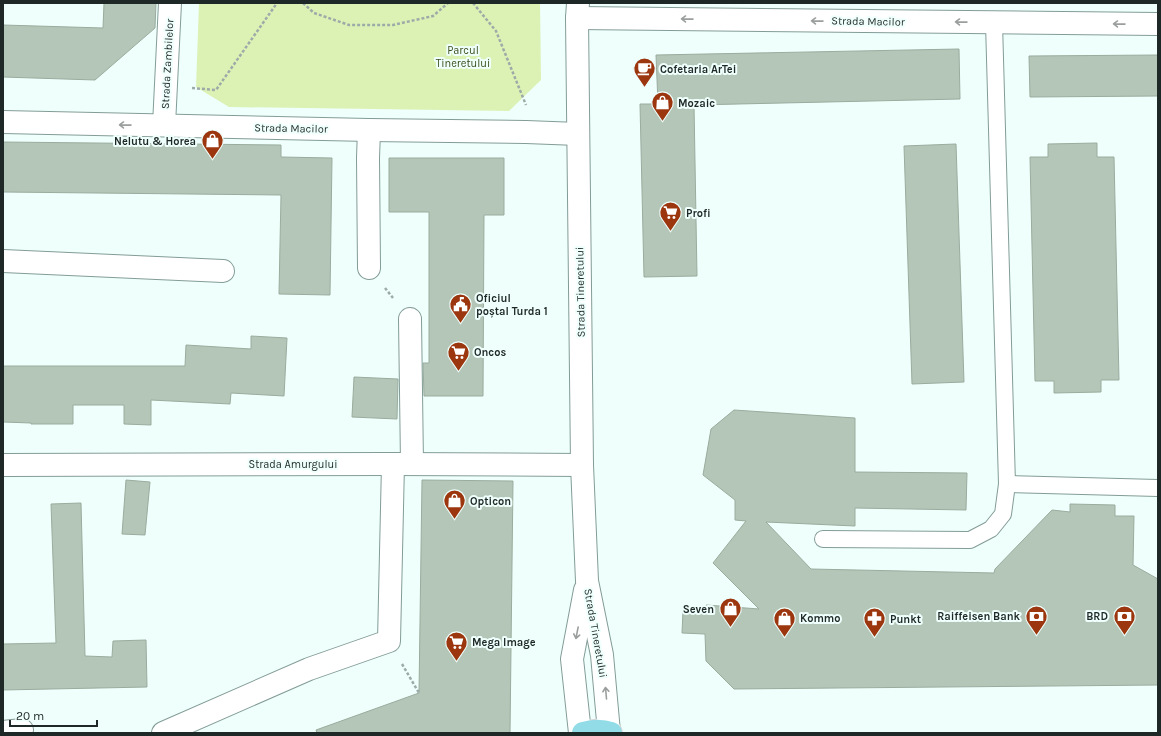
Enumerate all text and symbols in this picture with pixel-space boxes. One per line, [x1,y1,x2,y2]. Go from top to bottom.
street label: Strada Macilor [831,14,905,29]
one-way arrow [681,16,694,23]
one-way arrow [811,17,824,25]
one-way arrow [955,18,968,26]
street label: Strada Zambilelor [159,19,176,110]
one-way arrow [1113,20,1126,28]
park label: Parcul Tineretului [436,44,490,70]
cafe icon: Cofetaria ArTei [631,56,657,89]
place label: Cofetaria ArTei [660,63,736,76]
shop icon: Mozaic [650,90,676,123]
place label: Mozaic [678,97,715,110]
one-way arrow [119,121,132,128]
street label: Strada Macilor [254,121,328,136]
shop icon: Nelutu & Horea [199,128,225,161]
place label: Nelutu & Horea [114,135,196,148]
supermarket icon: Profi [658,200,684,233]
place label: Profi [686,207,711,220]
street label: Strada Tineretului [573,247,588,337]
public building icon: Oficiul poștal Turda 1 [447,291,473,324]
place label: Oficiul poștal Turda 1 [476,292,548,318]
supermarket icon: Oncos [446,339,472,372]
place label: Oncos [474,346,506,359]
street label: Strada Amurgului [249,458,337,471]
shop icon: Opticon [441,488,467,521]
place label: Opticon [470,495,511,508]
street label: Strada Tineretului [581,587,610,679]
shop icon: Seven [717,596,743,629]
place label: Seven [683,603,714,616]
bank icon: Raiffeisen Bank [1023,603,1049,636]
bank icon: BRD [1111,603,1137,636]
shop icon: Kommo [772,605,798,638]
pharmacy icon: Punkt [862,606,888,639]
place label: Raiffeisen Bank [937,610,1020,623]
place label: BRD [1086,610,1108,623]
place label: Kommo [800,612,841,625]
place label: Punkt [890,613,922,626]
one-way arrow [572,626,580,639]
supermarket icon: Mega Image [444,629,470,662]
place label: Mega Image [472,636,536,649]
one-way arrow [602,687,609,700]
scale bar [10,702,97,728]
text: 20 m [16,709,44,723]

